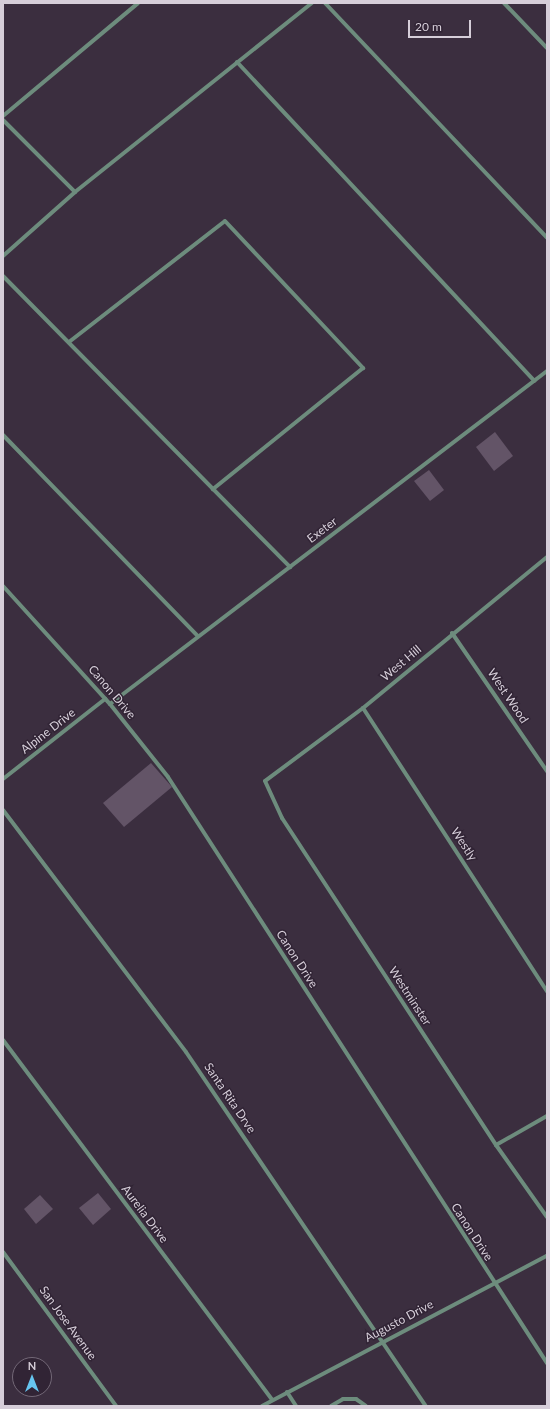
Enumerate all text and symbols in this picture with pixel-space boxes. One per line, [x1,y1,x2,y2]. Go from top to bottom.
scale bar [410,12,473,38]
text: 20 m [415,19,442,34]
street label: Exeter [304,514,340,546]
street label: West Hill [378,642,424,684]
street label: Canon Drive [85,662,139,722]
street label: West Wood [484,666,532,726]
street label: Alpine Drive [18,705,78,757]
street label: Westly [448,825,480,863]
street label: Canon Drive [273,927,321,991]
street label: Westminster [386,964,434,1028]
street label: Santa Rita Drve [201,1060,259,1136]
street label: Aurelia Drive [119,1182,171,1246]
street label: Canon Drive [448,1200,496,1264]
street label: San Jose Avenue [36,1283,100,1363]
street label: Augusto Drive [362,1297,436,1345]
north arrow [12,1357,52,1397]
text: N [28,1359,36,1372]

